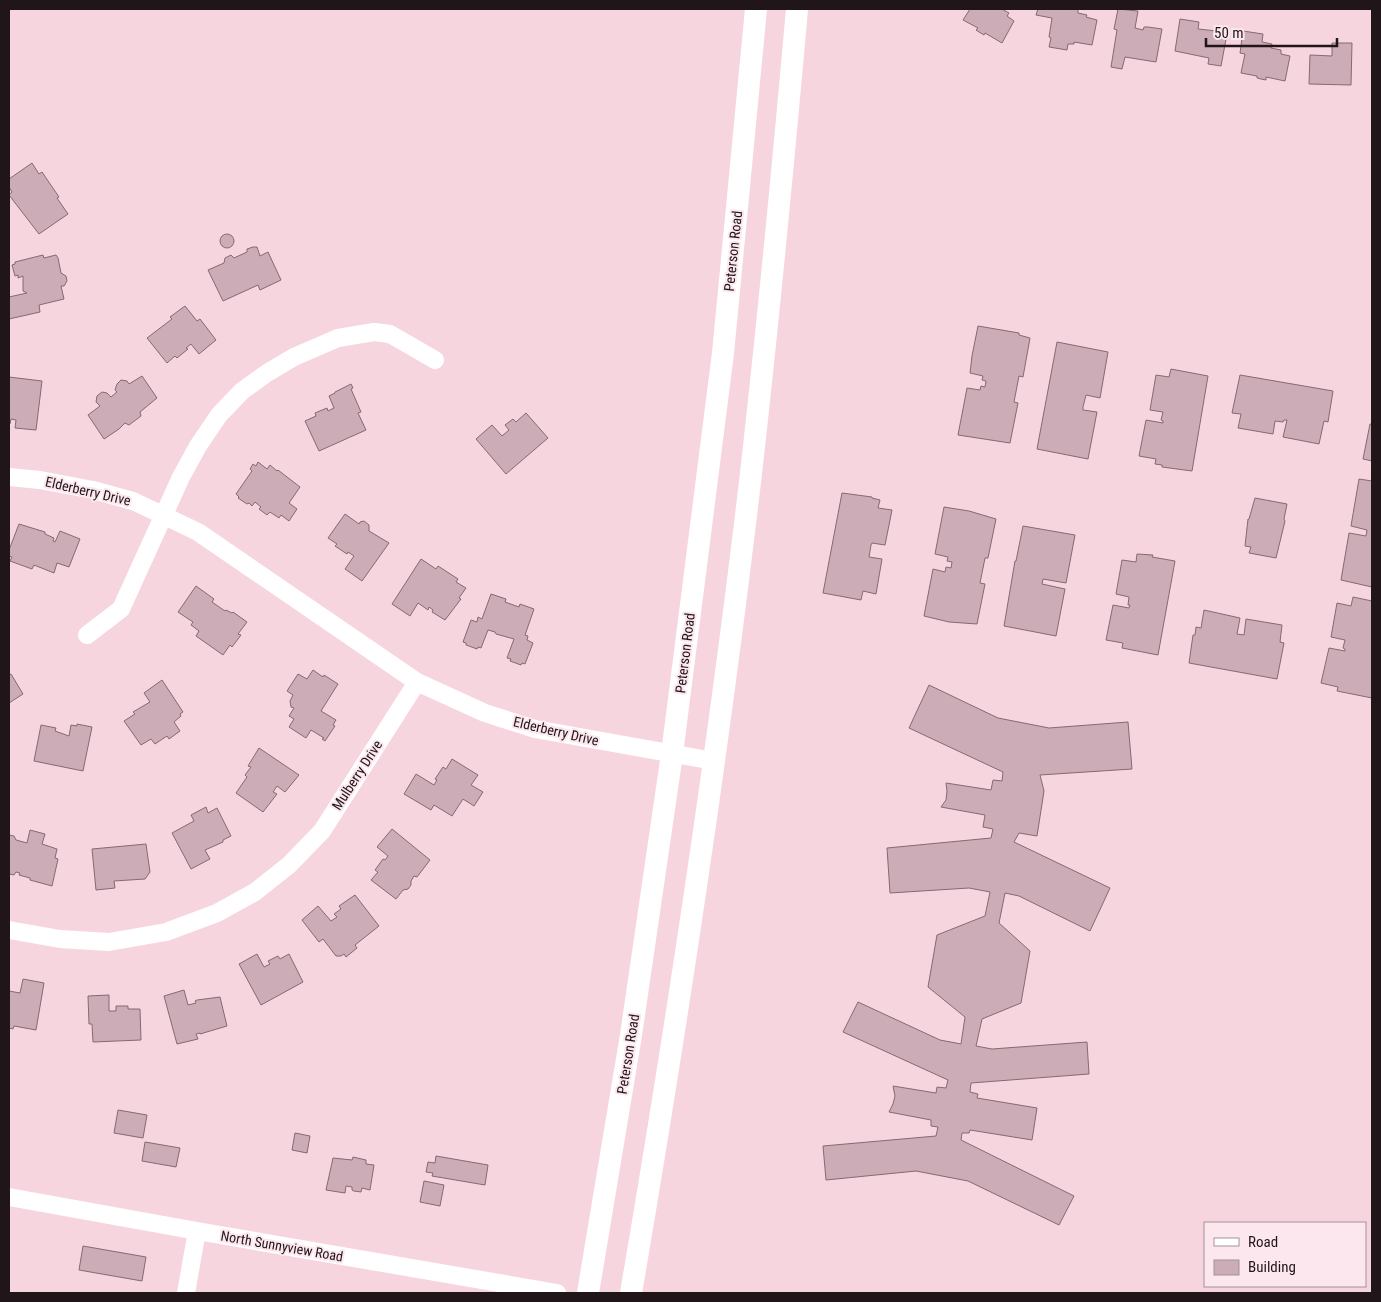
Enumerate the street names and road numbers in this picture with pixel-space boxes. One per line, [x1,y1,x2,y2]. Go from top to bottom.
street label: Peterson Road [721,210,745,292]
street label: Elderberry Drive [44,473,133,509]
street label: Peterson Road [672,612,698,694]
street label: Elderberry Drive [512,713,601,749]
street label: Mulberry Drive [329,737,386,813]
street label: Peterson Road [614,1013,642,1095]
street label: North Sunnyview Road [220,1227,344,1265]

